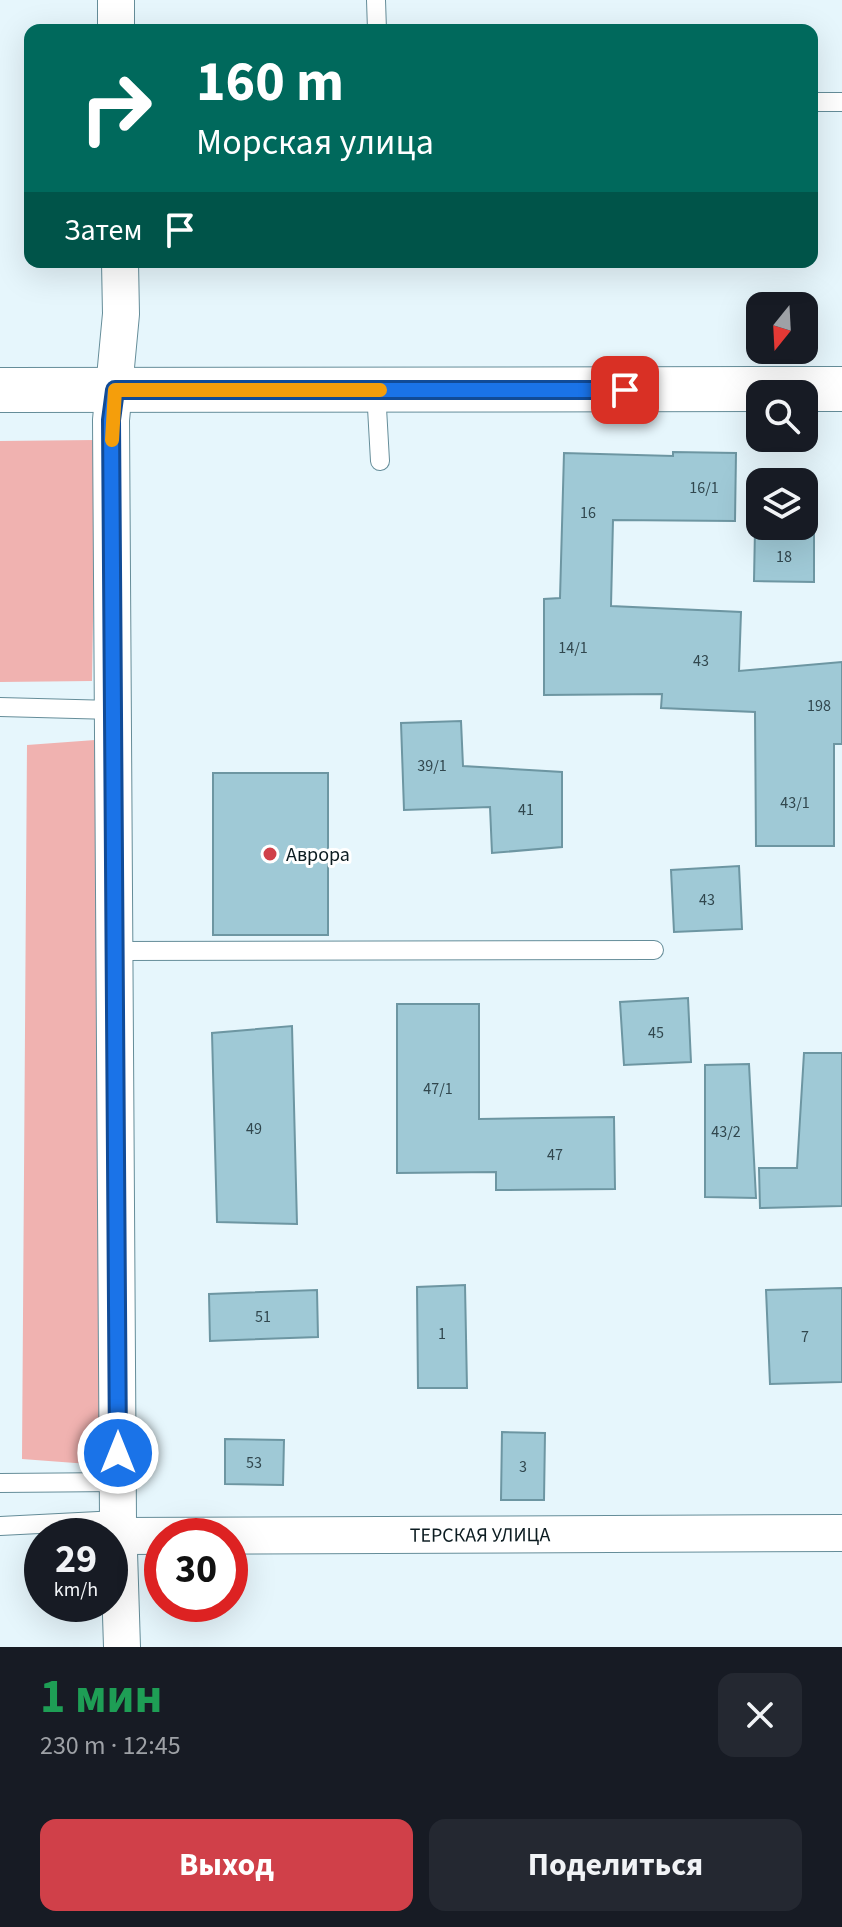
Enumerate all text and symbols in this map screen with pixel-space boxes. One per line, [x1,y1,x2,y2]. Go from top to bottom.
text: 160 m [196,43,344,122]
icon: right [64,56,168,160]
text: Морская улица [196,117,434,168]
icon: arrive [158,208,202,252]
text: Затем [64,209,142,252]
north arrow [746,292,818,364]
map controls [746,292,818,540]
pin [591,356,659,424]
icon: arrive [603,368,647,412]
button: search [746,380,818,452]
button: layers [746,468,818,540]
house number: 16/1 [689,477,719,499]
house number: 16 [580,502,596,524]
house number: 18 [776,546,792,568]
house number: 14/1 [558,637,588,659]
house number: 43 [693,650,709,672]
house number: 198 [807,695,831,717]
house number: 39/1 [417,755,447,777]
house number: 43/1 [780,792,810,814]
house number: 41 [518,799,534,821]
place label: Аврора [286,841,350,869]
marker: Аврора [261,845,279,863]
house number: 43 [699,889,715,911]
house number: 45 [648,1022,664,1044]
house number: 47/1 [423,1078,453,1100]
house number: 49 [246,1118,262,1140]
house number: 43/2 [711,1121,741,1143]
house number: 47 [547,1144,563,1166]
house number: 51 [255,1306,271,1328]
house number: 1 [438,1323,446,1345]
house number: 7 [801,1326,809,1348]
position arrow [76,1411,160,1495]
house number: 53 [246,1452,262,1474]
house number: 3 [519,1456,527,1478]
speed limit sign: 30 [144,1518,248,1622]
street label: ТЕРСКАЯ УЛИЦА [410,1521,551,1550]
text: 29 [55,1531,97,1588]
text: km/h [54,1576,98,1604]
text: 1 мин [40,1663,163,1731]
button: close [718,1673,802,1757]
text: 230 m · 12:45 [40,1727,181,1764]
button: Выход [40,1819,413,1911]
button: Поделиться [429,1819,802,1911]

